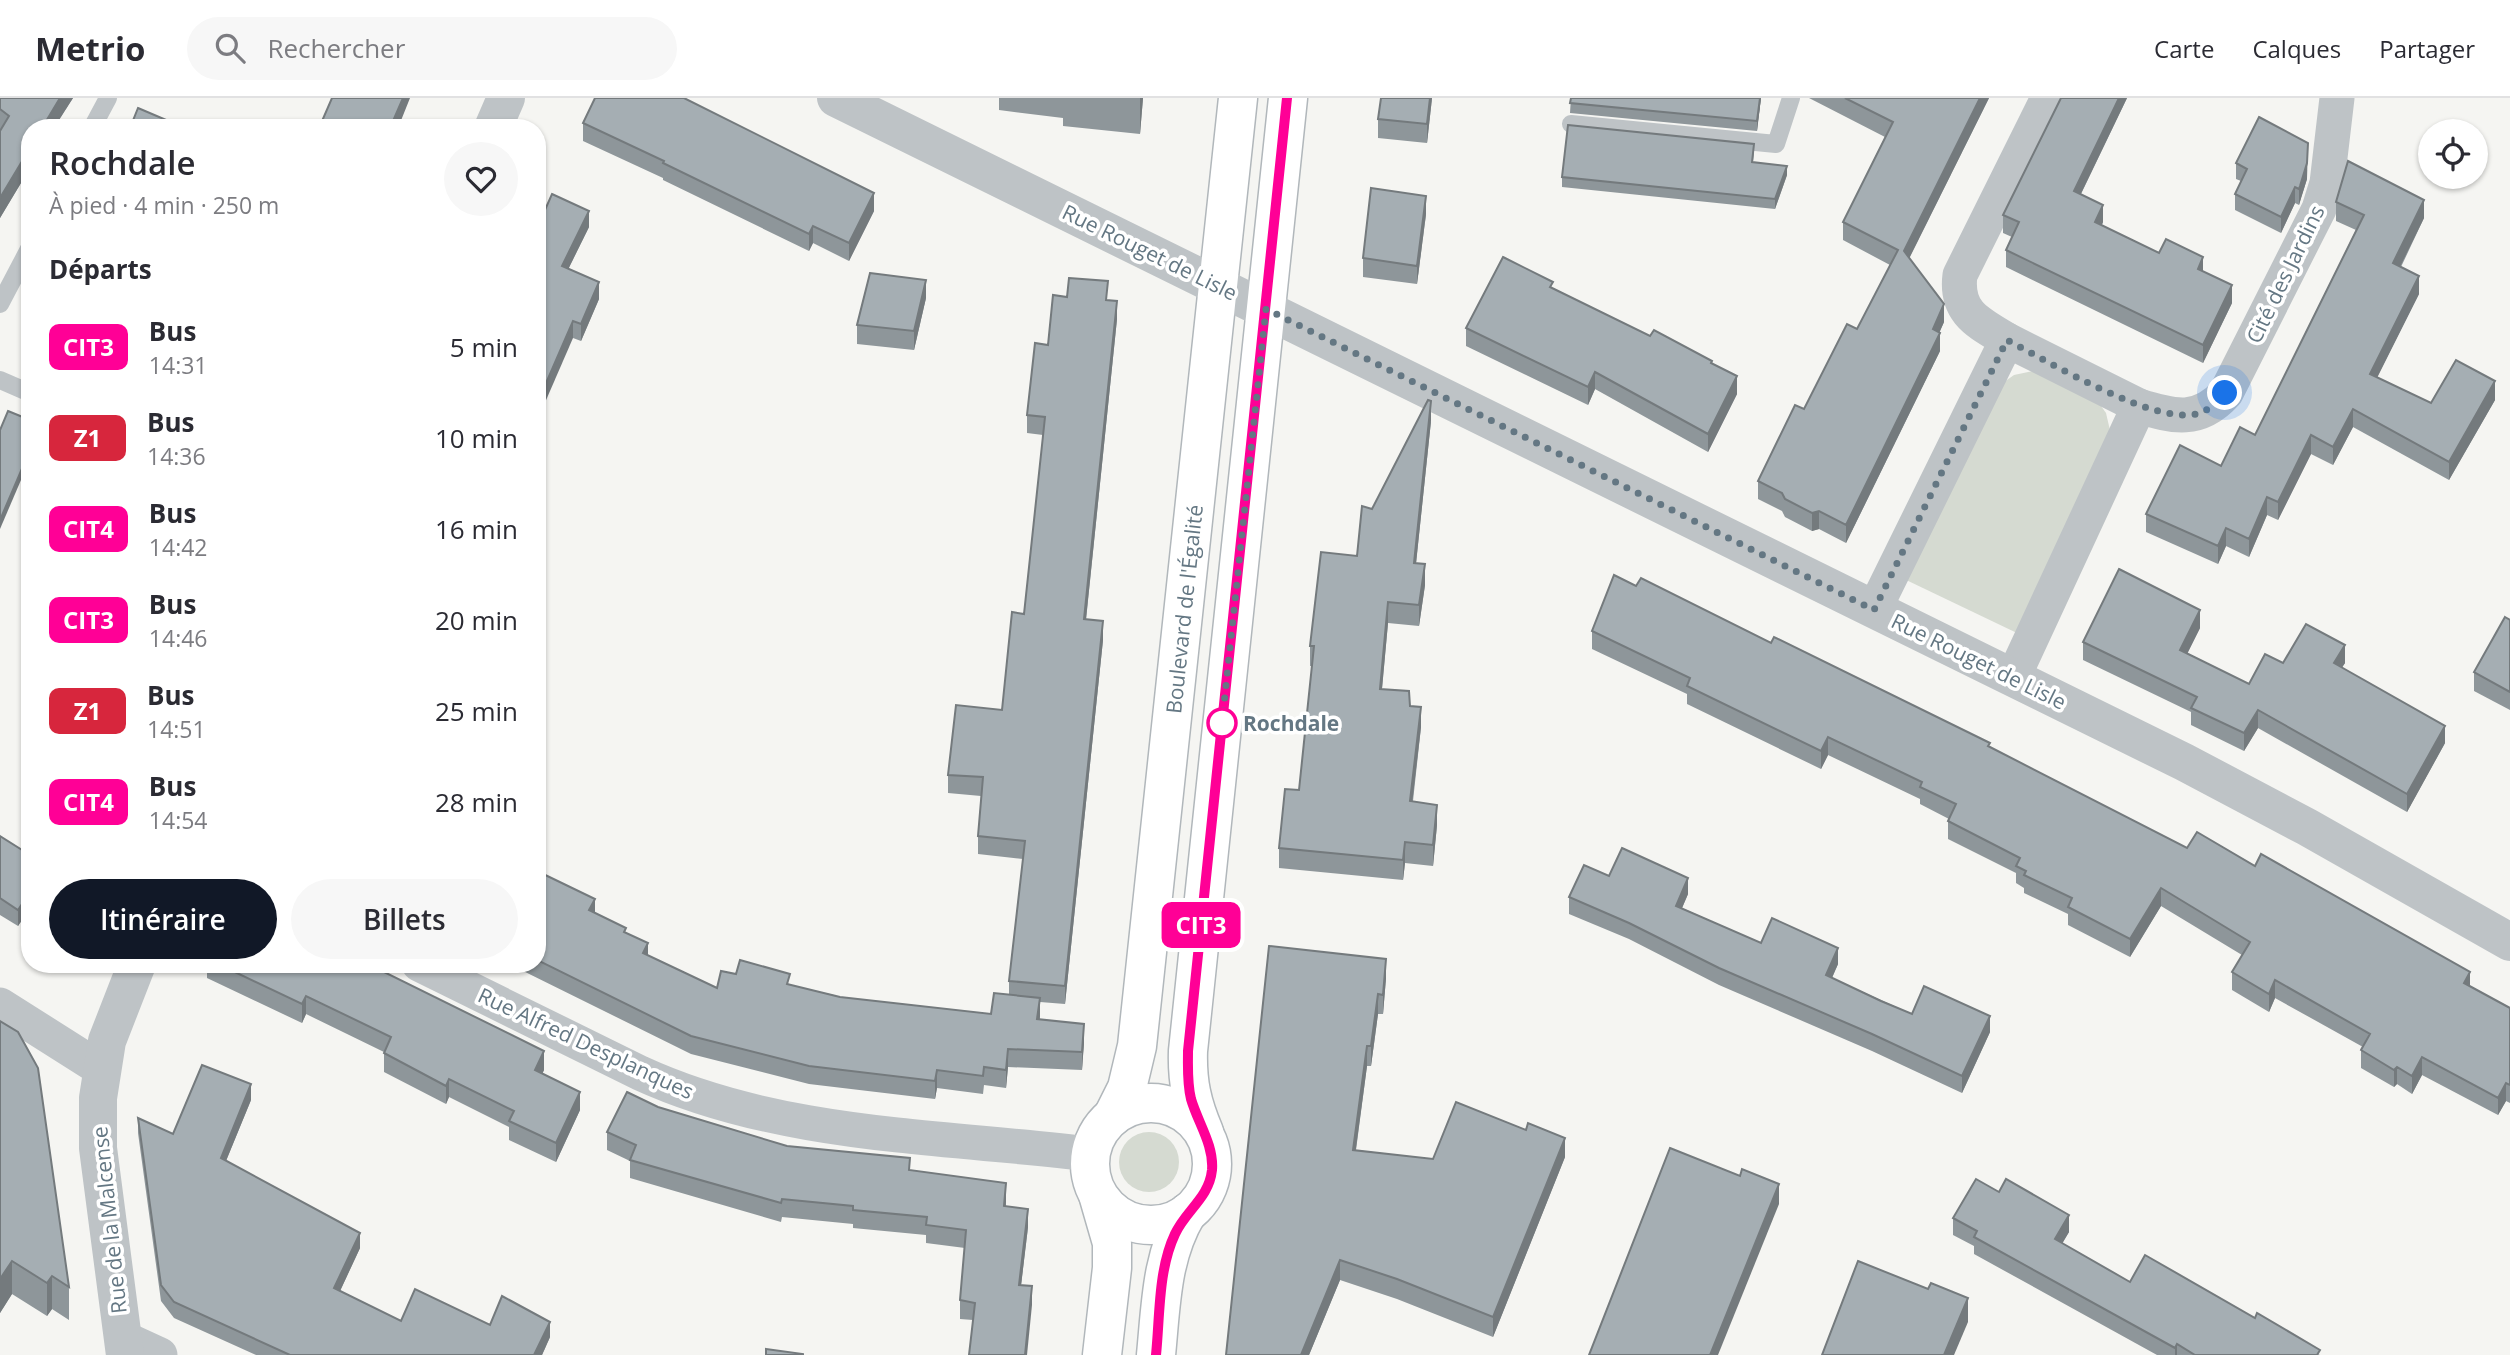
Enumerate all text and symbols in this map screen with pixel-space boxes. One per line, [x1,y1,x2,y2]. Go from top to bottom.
search box [187,17,677,80]
text: Metrio [35,26,145,71]
icon: search [211,29,249,67]
text: Rechercher [267,30,405,66]
text: Carte [2154,32,2214,65]
text: Calques [2252,32,2341,65]
text: Partager [2379,32,2475,65]
map controls [2418,119,2488,189]
button: locate [2418,119,2488,189]
text: Rochdale [49,140,195,185]
button: heart [444,142,518,216]
text: À pied · 4 min · 250 m [49,189,279,221]
street label: Rue Rouget de Lisle [1058,198,1242,306]
street label: Cité des Jardins [2239,200,2331,348]
text: Départs [49,251,152,287]
text: Bus [149,313,196,349]
text: 5 min [450,329,518,365]
text: CIT3 [63,330,114,363]
text: 14:31 [149,349,208,381]
your location [2207,375,2242,410]
text: Bus [147,404,194,440]
text: 10 min [435,420,518,456]
text: Z1 [74,421,101,454]
text: 14:36 [147,440,206,472]
text: Bus [149,495,196,531]
street label: Boulevard de l'Égalité [1159,503,1209,715]
text: 16 min [435,511,518,547]
text: CIT4 [63,512,114,545]
text: 14:42 [149,531,208,563]
text: Bus [149,586,196,622]
text: 20 min [435,602,518,638]
text: CIT3 [63,603,114,636]
street label: Rue Rouget de Lisle [1887,607,2071,715]
text: 14:46 [149,622,208,654]
text: Bus [147,677,194,713]
text: 25 min [435,693,518,729]
text: Z1 [74,694,101,727]
marker: Rochdale [1207,708,1237,738]
place label: Rochdale [1243,709,1339,737]
text: 14:51 [147,713,206,745]
text: Bus [149,768,196,804]
text: 28 min [435,784,518,820]
text: CIT4 [63,785,114,818]
text: 14:54 [149,804,208,836]
button: Itinéraire [49,879,277,959]
button: Billets [291,879,518,959]
line badge: CIT3 [1152,902,1250,948]
text: CIT3 [1176,908,1226,941]
street label: Rue Alfred Desplanques [474,981,698,1105]
street label: Rue de la Malcense [85,1125,133,1315]

